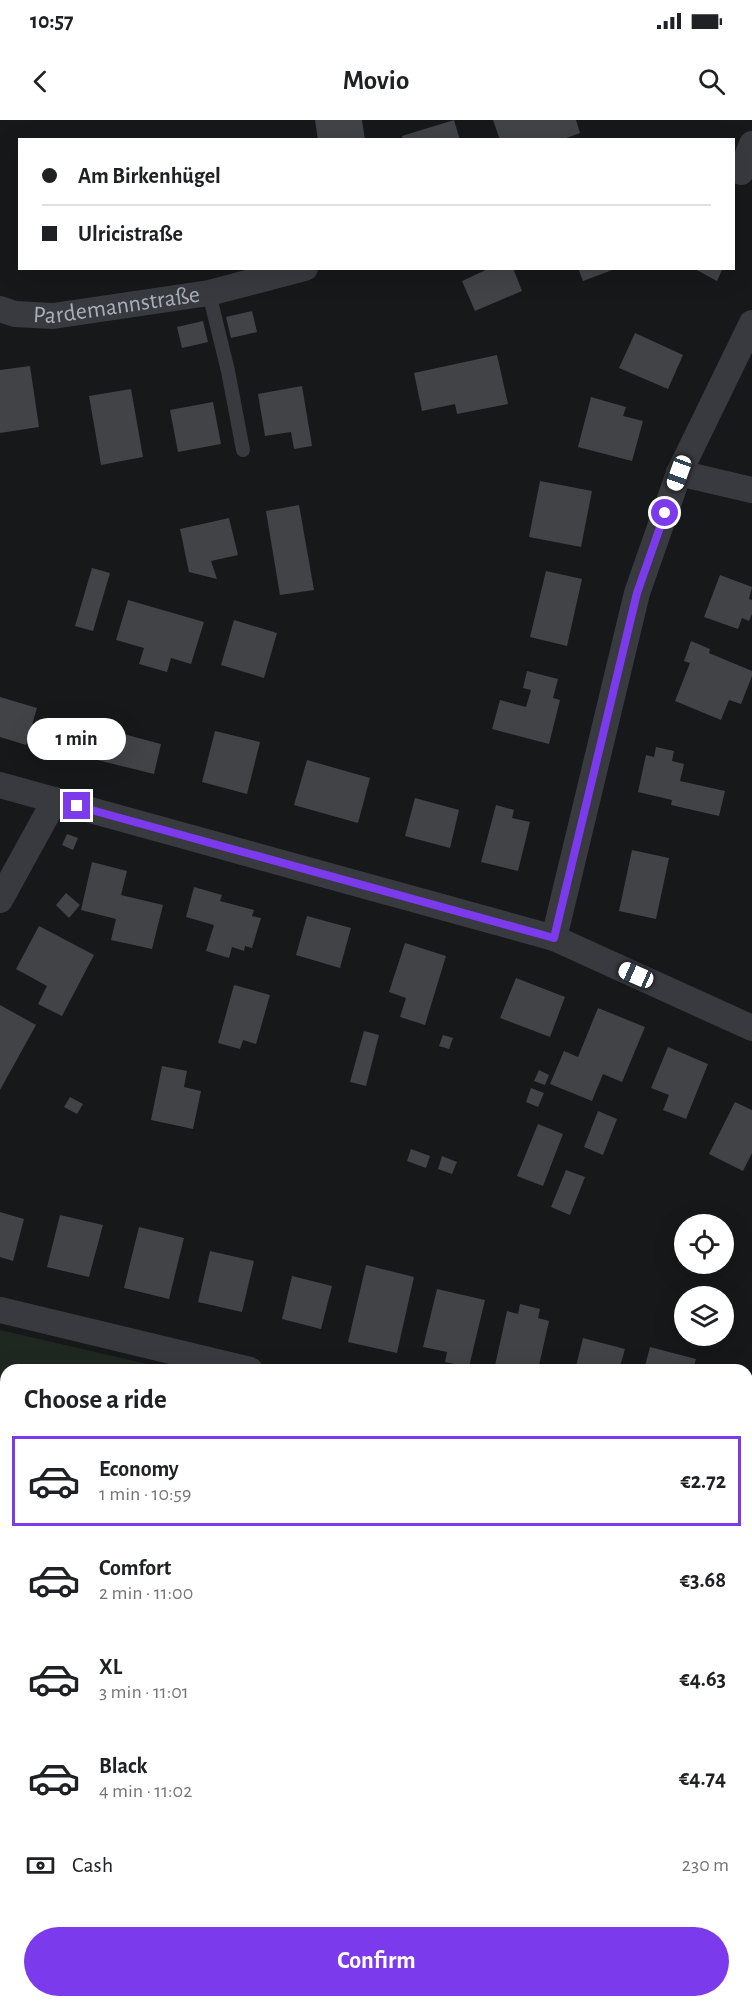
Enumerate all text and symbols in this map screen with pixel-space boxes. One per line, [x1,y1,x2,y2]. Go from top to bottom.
text: 10:57 [30,10,73,32]
icon: back [24,65,57,98]
icon: search [695,65,728,98]
text: Movio [343,67,409,94]
text: Am Birkenhügel [78,165,221,187]
text: Ulricistraße [78,223,183,245]
street label: Pardemannstraße [32,283,201,328]
car [664,453,694,493]
route start [651,499,678,526]
callout: 1 min [28,719,127,761]
text: 1 min [55,729,98,749]
route end [63,792,90,819]
car [616,959,656,991]
map controls [674,1214,734,1346]
button: locate [674,1214,734,1274]
button: layers [674,1286,734,1346]
text: Choose a ride [24,1386,167,1413]
icon: car [27,1454,81,1508]
text: Economy [99,1458,179,1480]
text: €2.72 [680,1470,726,1492]
text: 1 min · 10:59 [99,1484,191,1504]
icon: car [27,1553,81,1607]
text: Comfort [99,1557,171,1579]
text: €3.68 [680,1569,726,1591]
text: 2 min · 11:00 [99,1583,193,1603]
icon: car [27,1652,81,1706]
text: XL [99,1656,122,1678]
text: €4.63 [680,1668,726,1690]
text: 3 min · 11:01 [99,1682,189,1702]
icon: car [27,1751,81,1805]
text: Black [99,1755,147,1777]
text: €4.74 [679,1767,726,1789]
text: 4 min · 11:02 [99,1781,192,1801]
icon: cash [24,1849,57,1882]
text: Cash [72,1854,113,1876]
text: 230 m [682,1855,729,1875]
button: Confirm [24,1927,729,1996]

